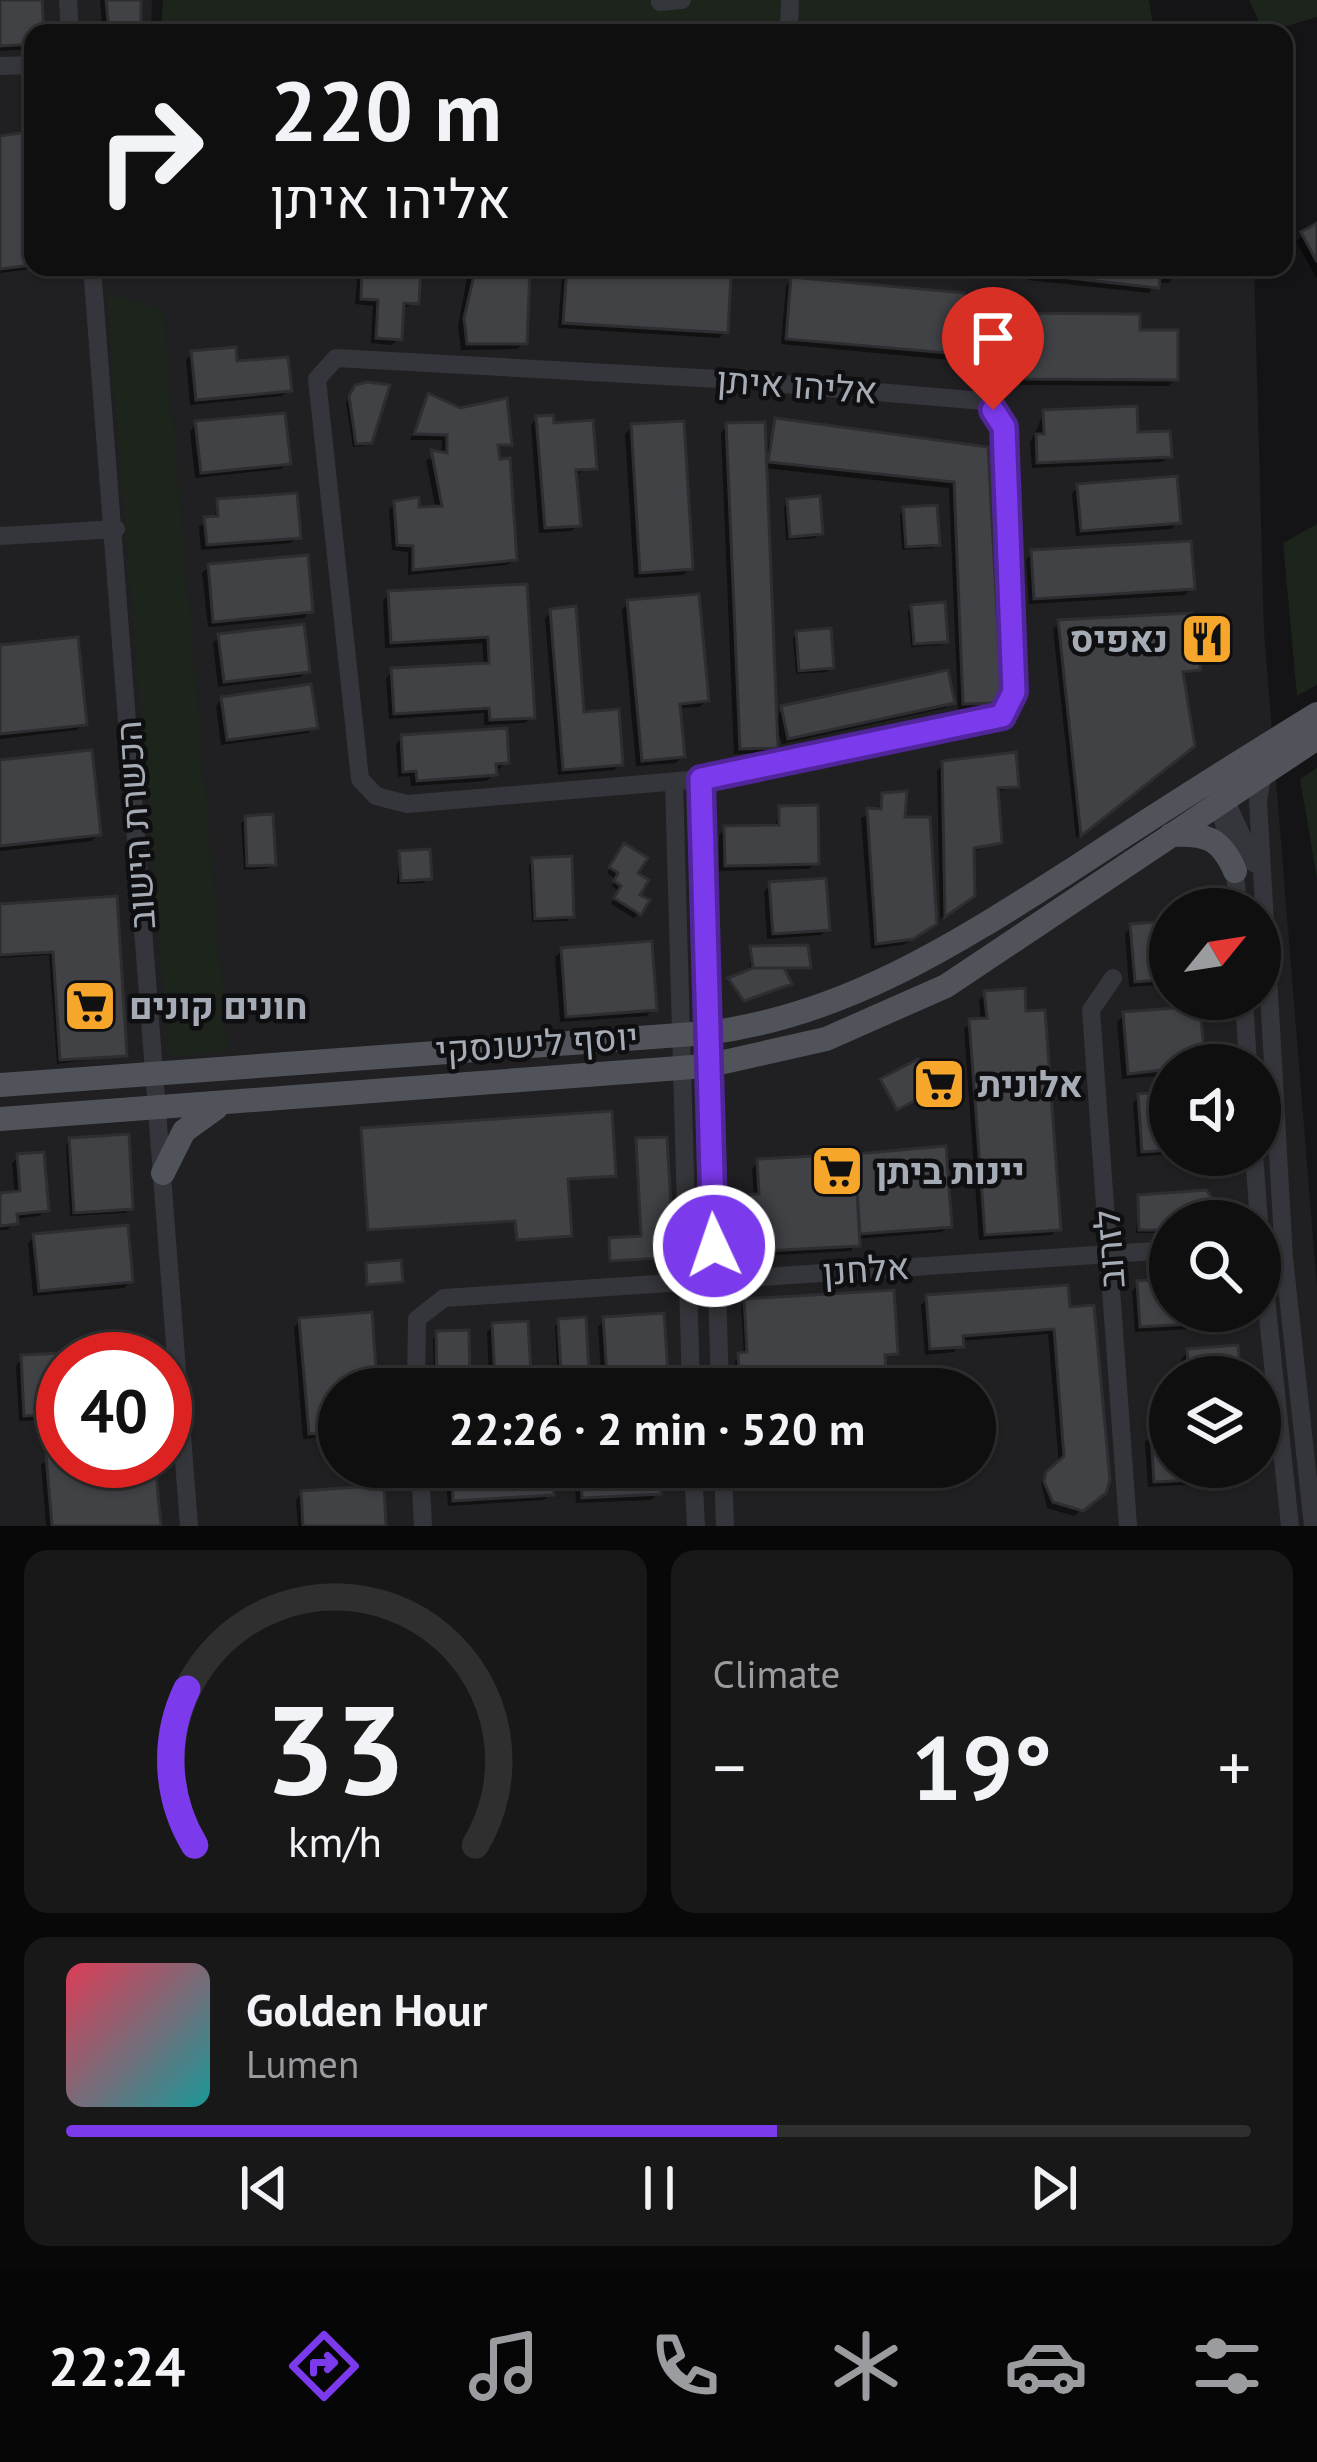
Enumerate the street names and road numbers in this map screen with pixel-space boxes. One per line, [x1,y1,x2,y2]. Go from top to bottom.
street label: אליהו איתן [715,355,879,414]
street label: הכשרת הישוב [104,719,165,931]
street label: יוסף לישנסקי [434,1012,640,1073]
street label: לזרוב [1082,1208,1135,1290]
street label: אלחנן [821,1242,911,1295]

